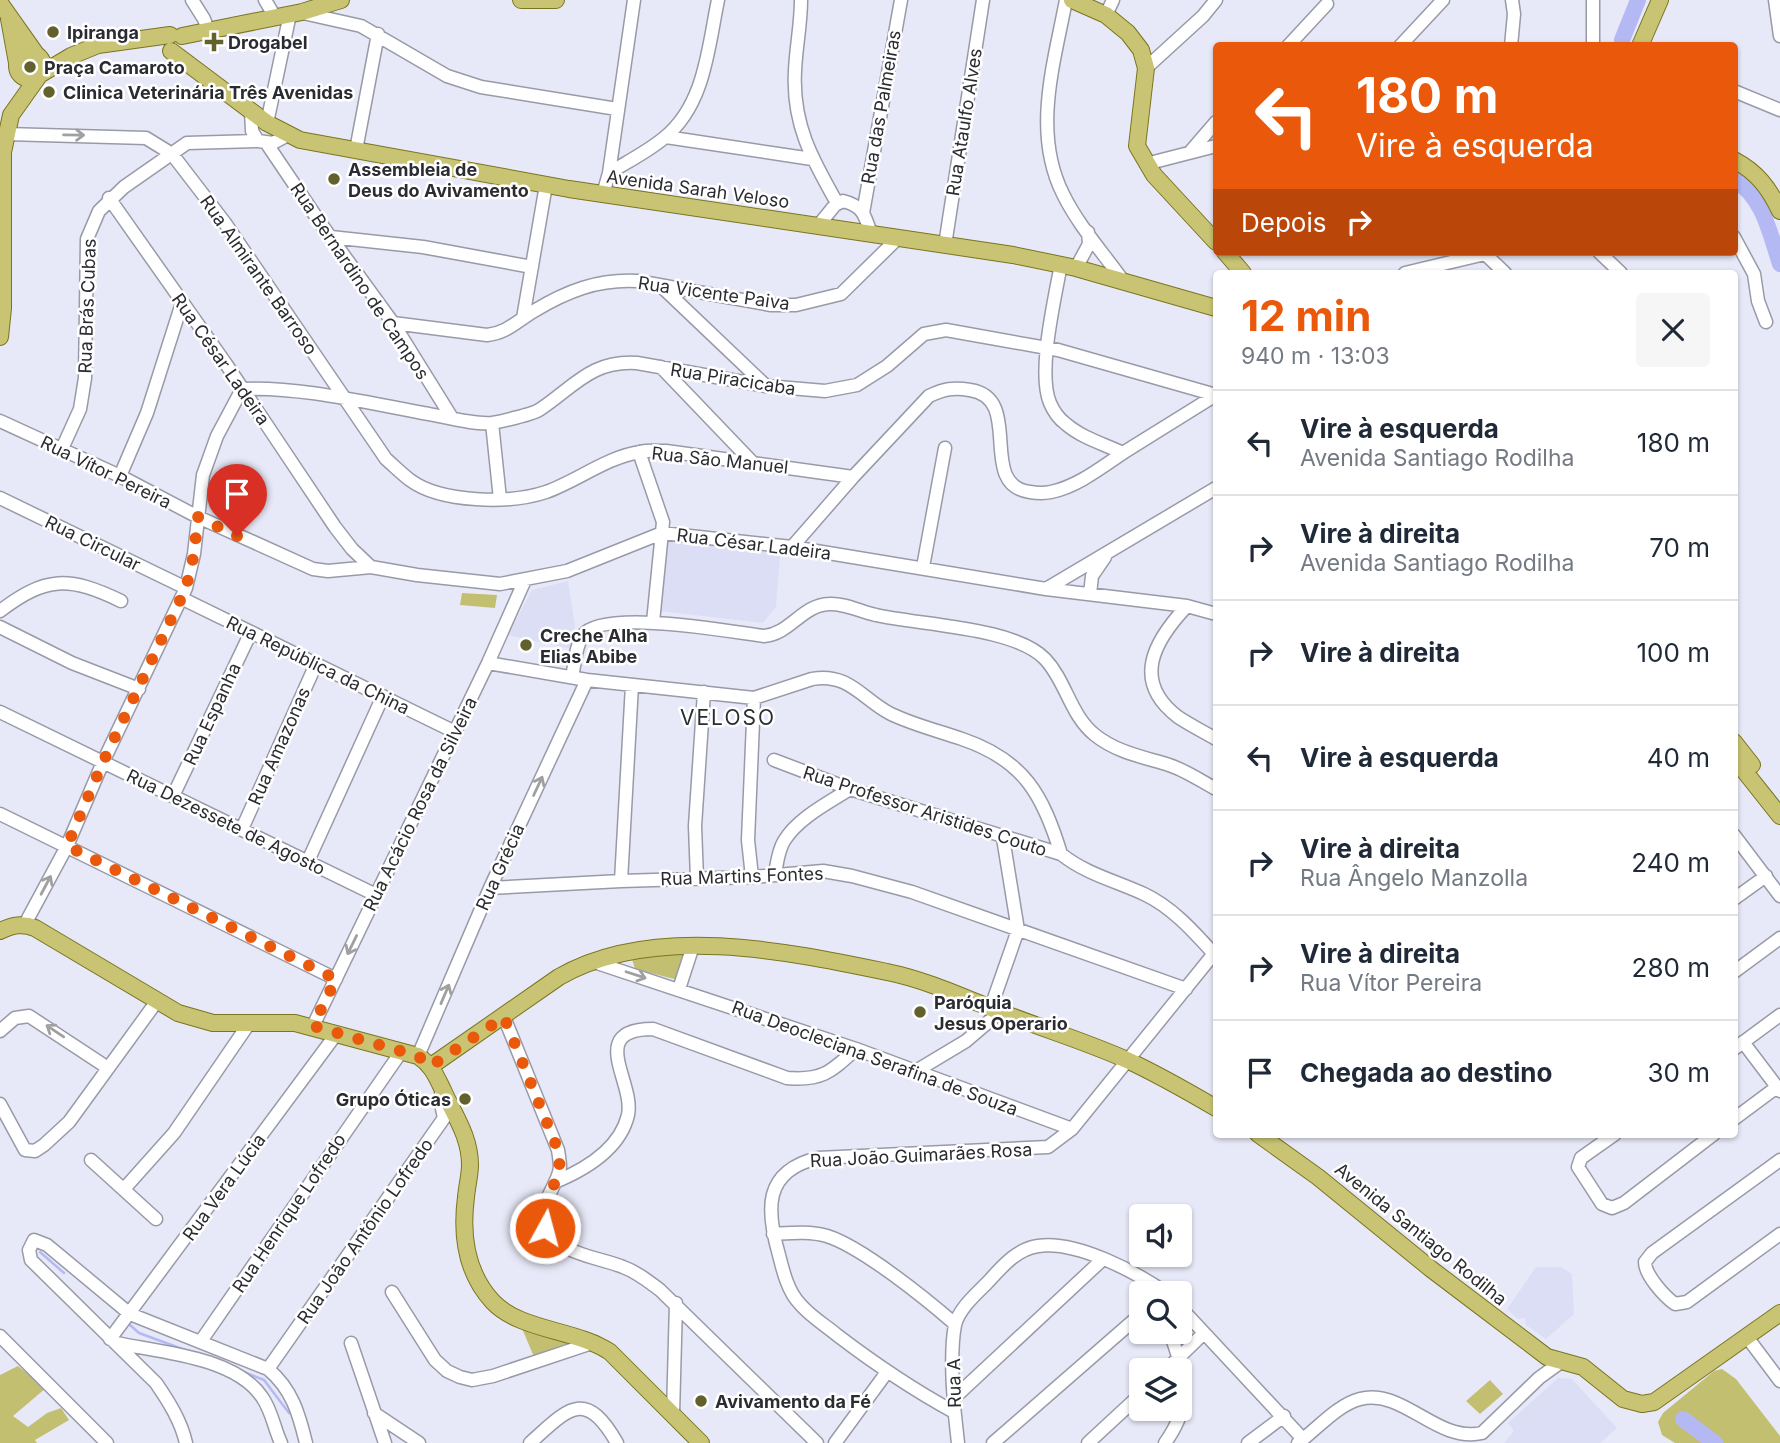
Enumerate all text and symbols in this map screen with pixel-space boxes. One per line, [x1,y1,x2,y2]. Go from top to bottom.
place label: Ipiranga [67,22,139,43]
marker: Ipiranga [45,24,61,40]
street label: Rua das Palmeiras [857,28,905,186]
place label: Drogabel [228,32,308,53]
marker: Drogabel [206,34,222,50]
street label: Rua Ataulfo Alves [942,47,986,197]
place label: Praça Camaroto [44,57,185,78]
marker: Praça Camaroto [22,59,38,75]
text: 180 m [1356,66,1498,125]
icon: left [1241,70,1332,161]
place label: Clinica Veterinária Três Avenidas [63,82,353,103]
marker: Clinica Veterinária Três Avenidas [41,84,57,100]
text: Vire à esquerda [1356,126,1594,165]
one-way arrow [62,129,85,142]
place label: Assembleia de Deus do Avivamento [348,159,529,201]
street label: Avenida Sarah Veloso [605,166,791,212]
marker: Assembleia de Deus do Avivamento [326,171,342,187]
street label: Rua Bernardino de Campos [286,179,434,383]
street label: Rua Almirante Barroso [196,191,322,359]
icon: right [1340,203,1378,241]
text: Depois [1241,207,1326,238]
street label: Rua Brás Cubas [74,238,100,374]
street label: Rua Vicente Paiva [637,272,791,314]
street label: Rua César Ladeira [168,289,274,429]
text: 12 min [1241,290,1371,341]
button: close [1636,293,1710,367]
text: 940 m · 13:03 [1241,342,1390,370]
street label: Rua Piracicaba [669,359,797,399]
text: Vire à esquerda [1300,413,1499,444]
icon: left [1241,424,1279,462]
text: 180 m [1637,427,1710,458]
street label: Rua Vítor Pereira [37,431,175,513]
street label: Rua São Manuel [651,442,789,478]
text: Avenida Santiago Rodilha [1300,444,1574,472]
pin [207,464,267,536]
icon: arrive [218,475,256,513]
street label: Rua Circular [42,511,144,575]
text: Vire à direita [1300,518,1460,549]
street label: Rua César Ladeira [676,524,832,564]
icon: right [1241,529,1279,567]
text: 70 m [1649,532,1710,563]
text: Avenida Santiago Rodilha [1300,549,1574,577]
street label: Rua República da China [223,611,413,719]
place label: Creche Alha Elias Abibe [540,625,648,667]
icon: right [1241,634,1279,672]
marker: Creche Alha Elias Abibe [518,637,534,653]
text: Vire à direita [1300,637,1460,668]
text: 100 m [1637,637,1710,668]
street label: Rua Espanha [179,660,245,768]
street label: Rua Amazonas [244,684,314,808]
street label: Rua Acácio Rosa da Silveira [359,693,481,915]
district label: VELOSO [680,705,776,730]
icon: left [1241,739,1279,777]
text: Vire à esquerda [1300,742,1499,773]
text: 40 m [1647,742,1710,773]
street label: Rua Professor Aristides Couto [800,762,1050,860]
street label: Rua Dezessete de Agosto [123,765,329,879]
one-way arrow [531,776,545,797]
street label: Rua Grécia [472,820,528,914]
text: Vire à direita [1300,833,1460,864]
icon: right [1241,844,1279,882]
text: 240 m [1631,847,1710,878]
street label: Rua Martins Fontes [660,863,824,889]
text: Rua Ângelo Manzolla [1300,864,1528,892]
one-way arrow [40,875,53,896]
one-way arrow [345,934,358,955]
text: Vire à direita [1300,938,1460,969]
icon: right [1241,949,1279,987]
text: 280 m [1632,952,1710,983]
text: Rua Vítor Pereira [1300,969,1482,997]
one-way arrow [625,970,647,982]
one-way arrow [439,983,452,1005]
place label: Paróquia Jesus Operario [934,992,1068,1034]
street label: Rua Deocleciana Serafina de Souza [729,996,1021,1120]
marker: Paróquia Jesus Operario [912,1004,928,1020]
one-way arrow [45,1024,65,1038]
icon: arrive [1241,1054,1279,1092]
text: Chegada ao destino [1300,1057,1552,1088]
text: 30 m [1647,1057,1710,1088]
place label: Grupo Óticas [336,1089,451,1110]
marker: Grupo Óticas [457,1091,473,1107]
street label: Rua Vera Lúcia [178,1129,270,1245]
street label: Rua Henrique Lofredo [228,1130,350,1296]
street label: Rua João Antônio Lofredo [293,1134,437,1328]
street label: Rua João Guimarães Rosa [809,1139,1033,1171]
street label: Avenida Santiago Rodilha [1331,1158,1511,1310]
position arrow [508,1191,582,1265]
map controls [1129,1204,1192,1421]
button: sound [1129,1204,1192,1267]
button: search [1129,1281,1192,1344]
street label: Rua A [943,1358,965,1408]
button: layers [1129,1358,1192,1421]
place label: Avivamento da Fé [715,1391,871,1412]
marker: Avivamento da Fé [693,1393,709,1409]

